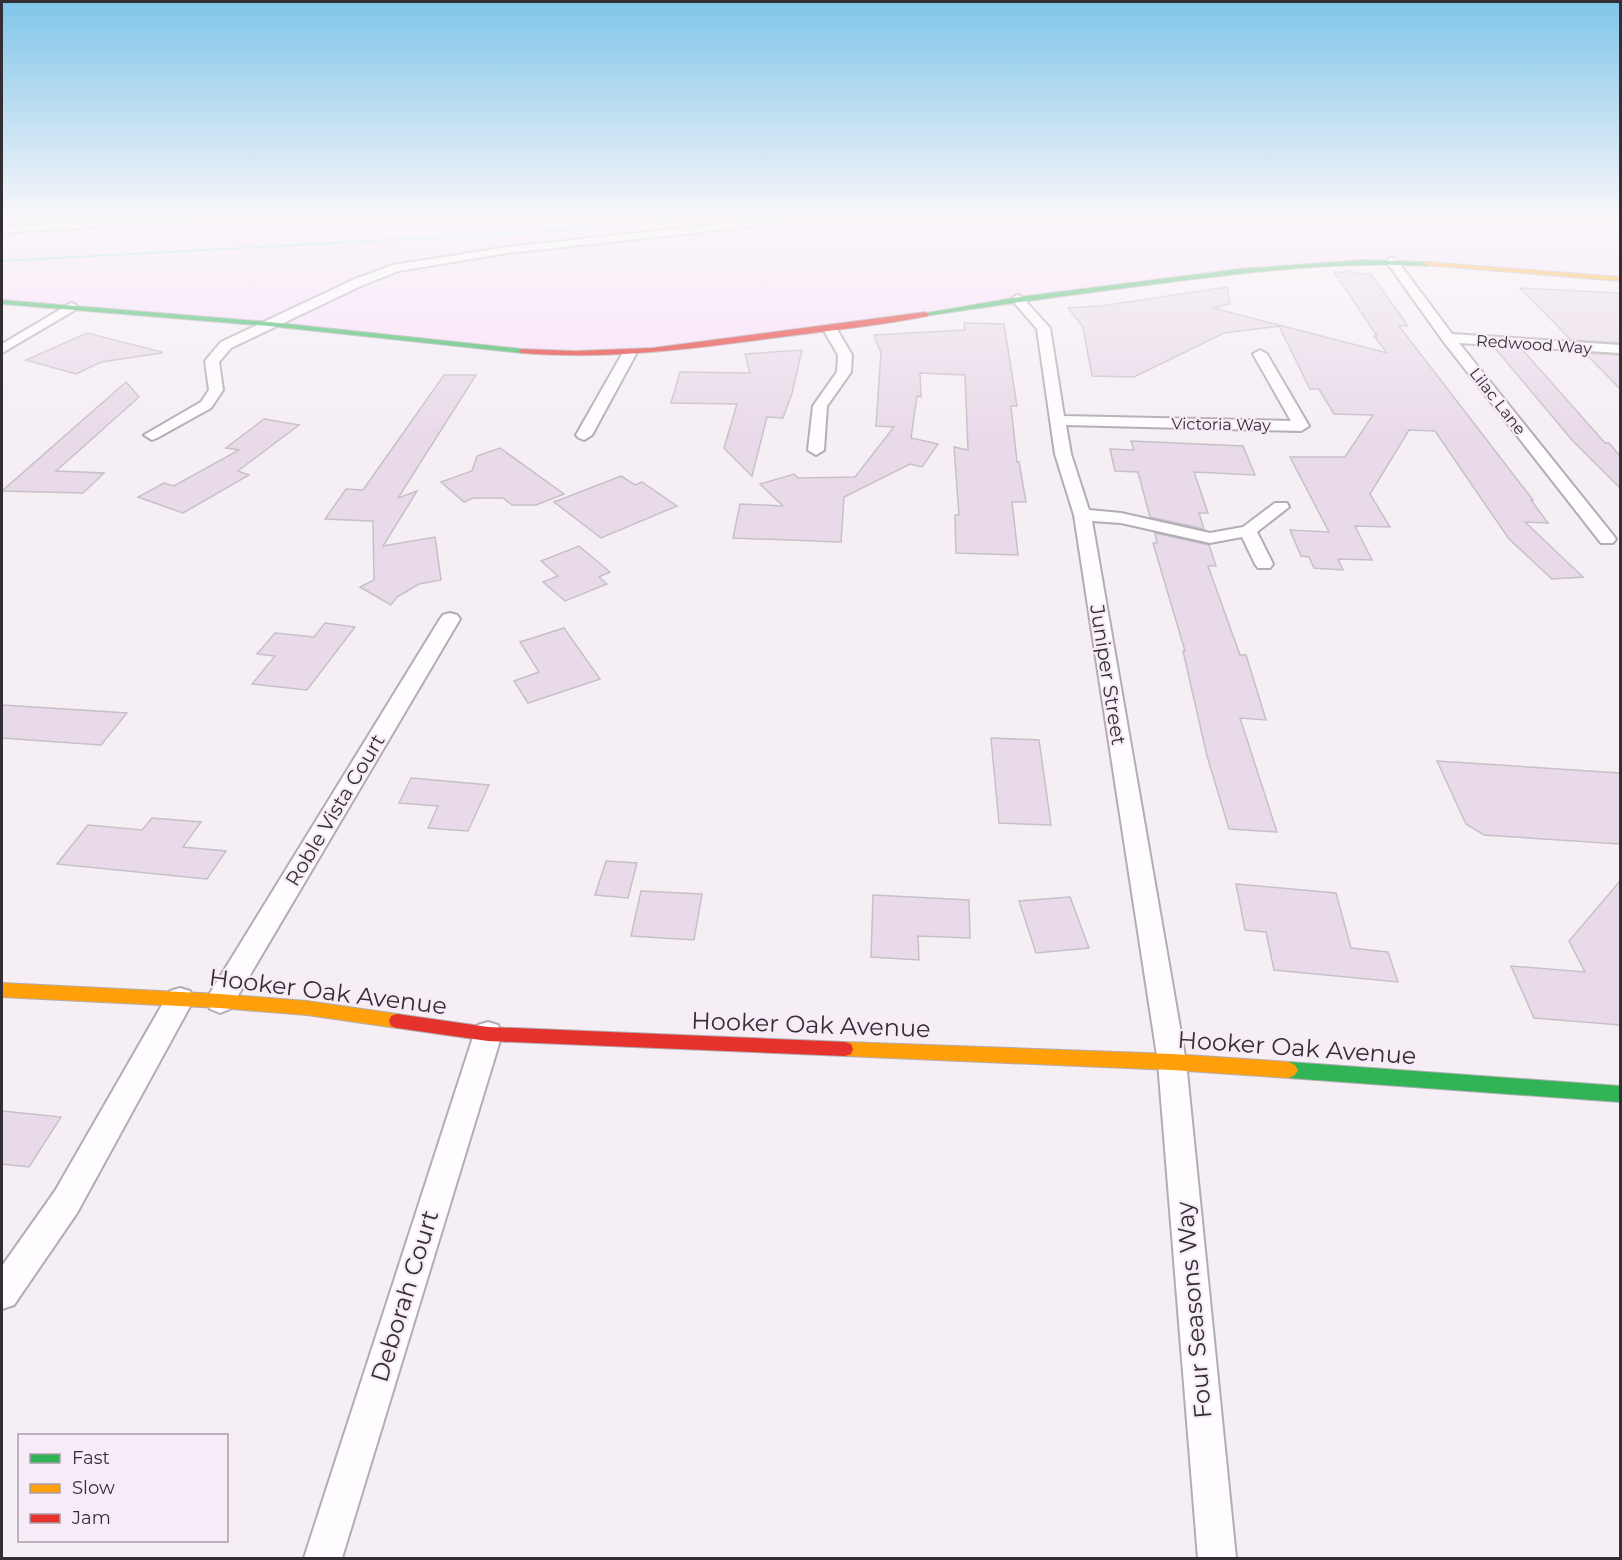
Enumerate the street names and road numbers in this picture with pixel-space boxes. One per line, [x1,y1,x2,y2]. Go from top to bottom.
street label: Redwood Way [1476,331,1593,358]
street label: Lilac Lane [1465,364,1530,439]
street label: Victoria Way [1171,414,1271,435]
street label: Juniper Street [1085,602,1131,747]
street label: Roble Vista Court [280,730,390,890]
street label: Hooker Oak Avenue [207,963,449,1020]
street label: Hooker Oak Avenue [691,1006,931,1043]
street label: Hooker Oak Avenue [1177,1025,1417,1070]
street label: Four Seasons Way [1170,1200,1217,1420]
street label: Deborah Court [365,1206,445,1385]

